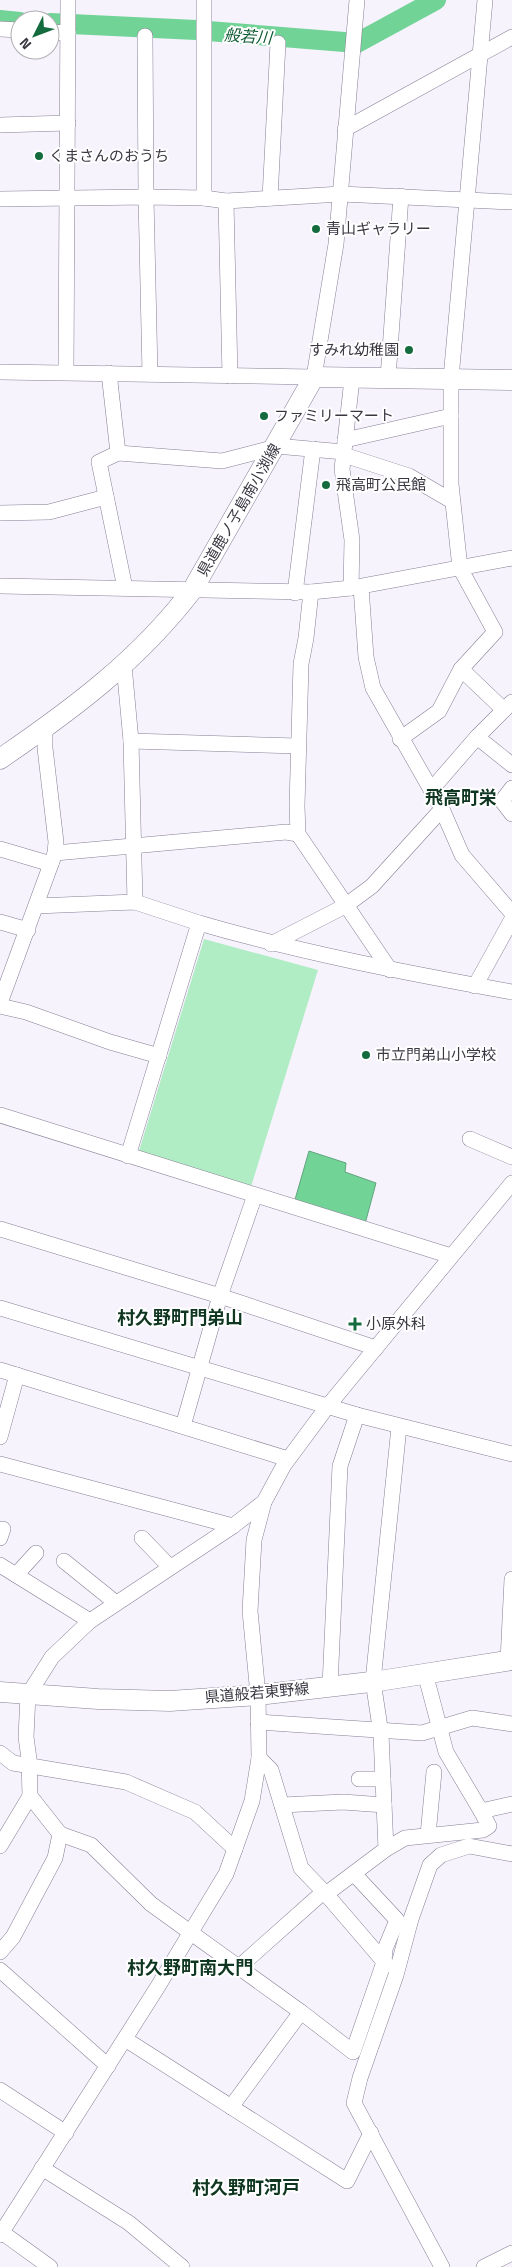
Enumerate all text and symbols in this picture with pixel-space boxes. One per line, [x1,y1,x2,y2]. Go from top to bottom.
north arrow [10,10,60,60]
water label: 般若川 [223,22,275,50]
text: N [14,33,36,55]
place label: くまさんのおうち [49,144,169,167]
marker: くまさんのおうち [33,150,45,162]
place label: 青山ギャラリー [326,217,431,240]
marker: 青山ギャラリー [310,223,322,235]
place label: すみれ幼稚園 [309,338,399,361]
marker: すみれ幼稚園 [403,344,415,356]
place label: ファミリーマート [274,404,394,427]
marker: ファミリーマート [258,410,270,422]
street label: 県道鹿ノ子島南小渕線 [191,439,286,580]
place label: 飛高町公民館 [336,473,426,496]
marker: 飛高町公民館 [320,479,332,491]
district label: 飛高町栄 [425,784,497,811]
place label: 市立門弟山小学校 [376,1043,496,1066]
marker: 市立門弟山小学校 [360,1049,372,1061]
district label: 村久野町門弟山 [117,1304,243,1331]
place label: 小原外科 [366,1312,426,1335]
marker: 小原外科 [348,1317,362,1331]
street label: 県道般若東野線 [204,1676,310,1709]
district label: 村久野町南大門 [127,1954,253,1981]
district label: 村久野町河戸 [192,2174,300,2201]

